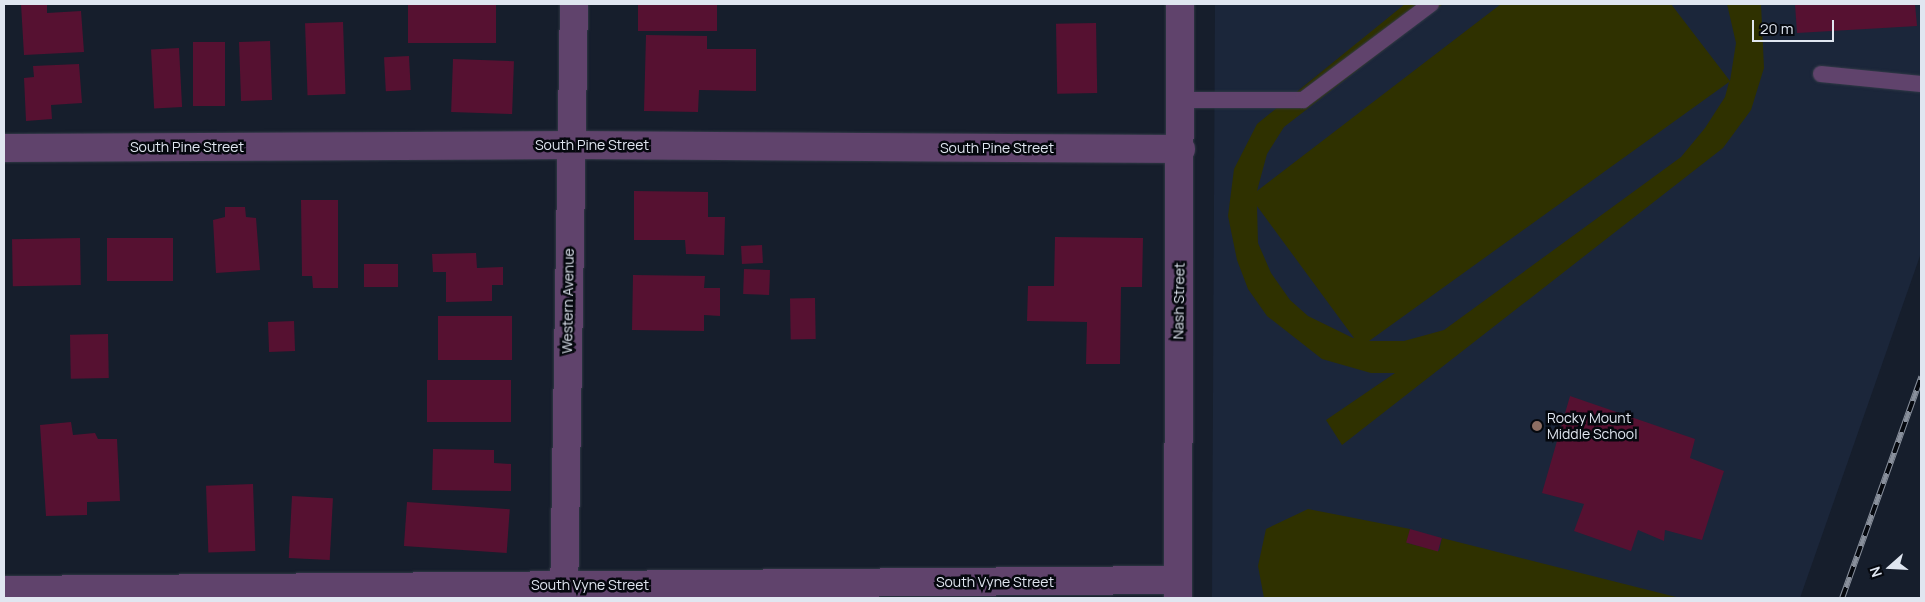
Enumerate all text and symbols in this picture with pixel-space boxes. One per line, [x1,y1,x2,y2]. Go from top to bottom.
scale bar [1755,10,1838,42]
text: 20 m [1760,18,1793,39]
street label: South Pine Street [535,137,649,153]
street label: South Pine Street [130,139,244,155]
street label: South Pine Street [940,140,1054,156]
street label: Western Avenue [559,248,577,354]
street label: Nash Street [1170,262,1188,340]
place label: Rocky Mount Middle School [1547,410,1637,442]
marker: Rocky Mount Middle School [1531,420,1543,432]
north arrow [1865,542,1915,592]
text: N [1865,564,1886,580]
street label: South Vyne Street [936,574,1054,590]
street label: South Vyne Street [531,577,649,593]

